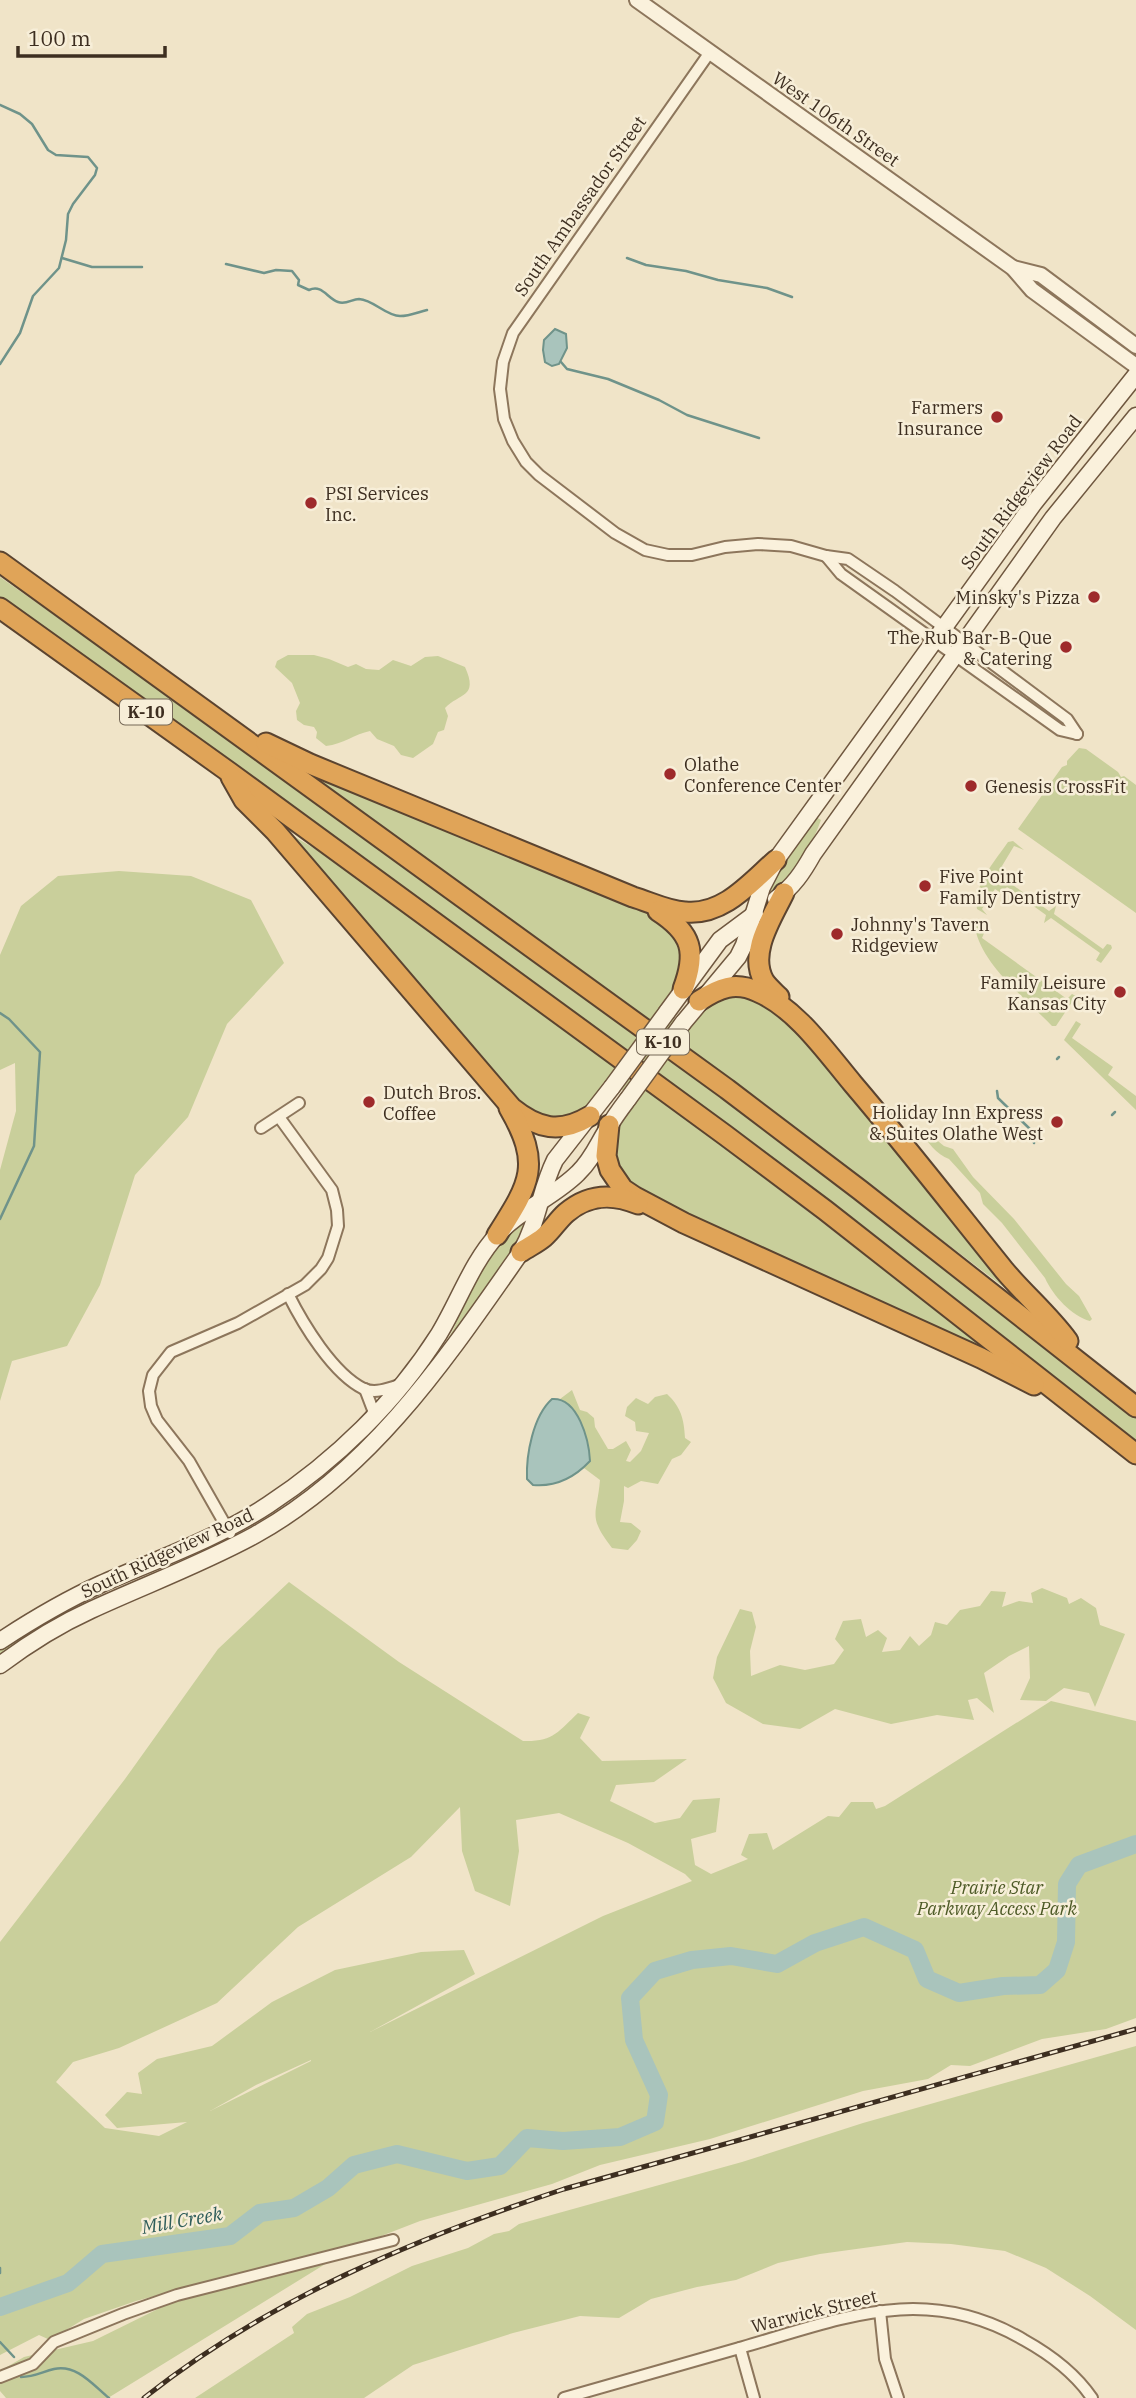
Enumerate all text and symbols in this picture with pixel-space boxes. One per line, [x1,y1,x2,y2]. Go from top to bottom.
scale bar [18,14,164,58]
text: 100 m [28,24,91,52]
street label: West 106th Street [768,67,904,171]
street label: South Ambassador Street [509,111,651,301]
place label: Farmers Insurance [897,396,983,440]
marker: Farmers Insurance [989,409,1005,425]
street label: South Ridgeview Road [955,410,1087,574]
place label: PSI Services Inc. [325,482,429,526]
marker: PSI Services Inc. [303,495,319,511]
place label: Minsky's Pizza [956,586,1080,609]
marker: Minsky's Pizza [1086,589,1102,605]
place label: The Rub Bar-B-Que & Catering [887,626,1052,670]
marker: The Rub Bar-B-Que & Catering [1058,639,1074,655]
road number: K-10 [120,699,172,724]
place label: Olathe Conference Center [684,753,842,797]
marker: Olathe Conference Center [662,766,678,782]
place label: Genesis CrossFit [985,775,1126,798]
marker: Genesis CrossFit [963,778,979,794]
place label: Five Point Family Dentistry [939,865,1081,909]
marker: Five Point Family Dentistry [917,878,933,894]
place label: Johnny's Tavern Ridgeview [851,913,990,957]
marker: Johnny's Tavern Ridgeview [829,926,845,942]
place label: Family Leisure Kansas City [980,971,1106,1015]
marker: Family Leisure Kansas City [1112,984,1128,1000]
road number: K-10 [637,1030,689,1054]
place label: Dutch Bros. Coffee [383,1081,481,1125]
marker: Dutch Bros. Coffee [361,1094,377,1110]
place label: Holiday Inn Express & Suites Olathe West [869,1101,1043,1145]
marker: Holiday Inn Express & Suites Olathe West [1049,1114,1065,1130]
street label: South Ridgeview Road [77,1503,257,1603]
park label: Prairie Star Parkway Access Park [916,1876,1077,1920]
water label: Mill Creek [139,2201,225,2239]
street label: Warwick Street [749,2284,879,2338]

